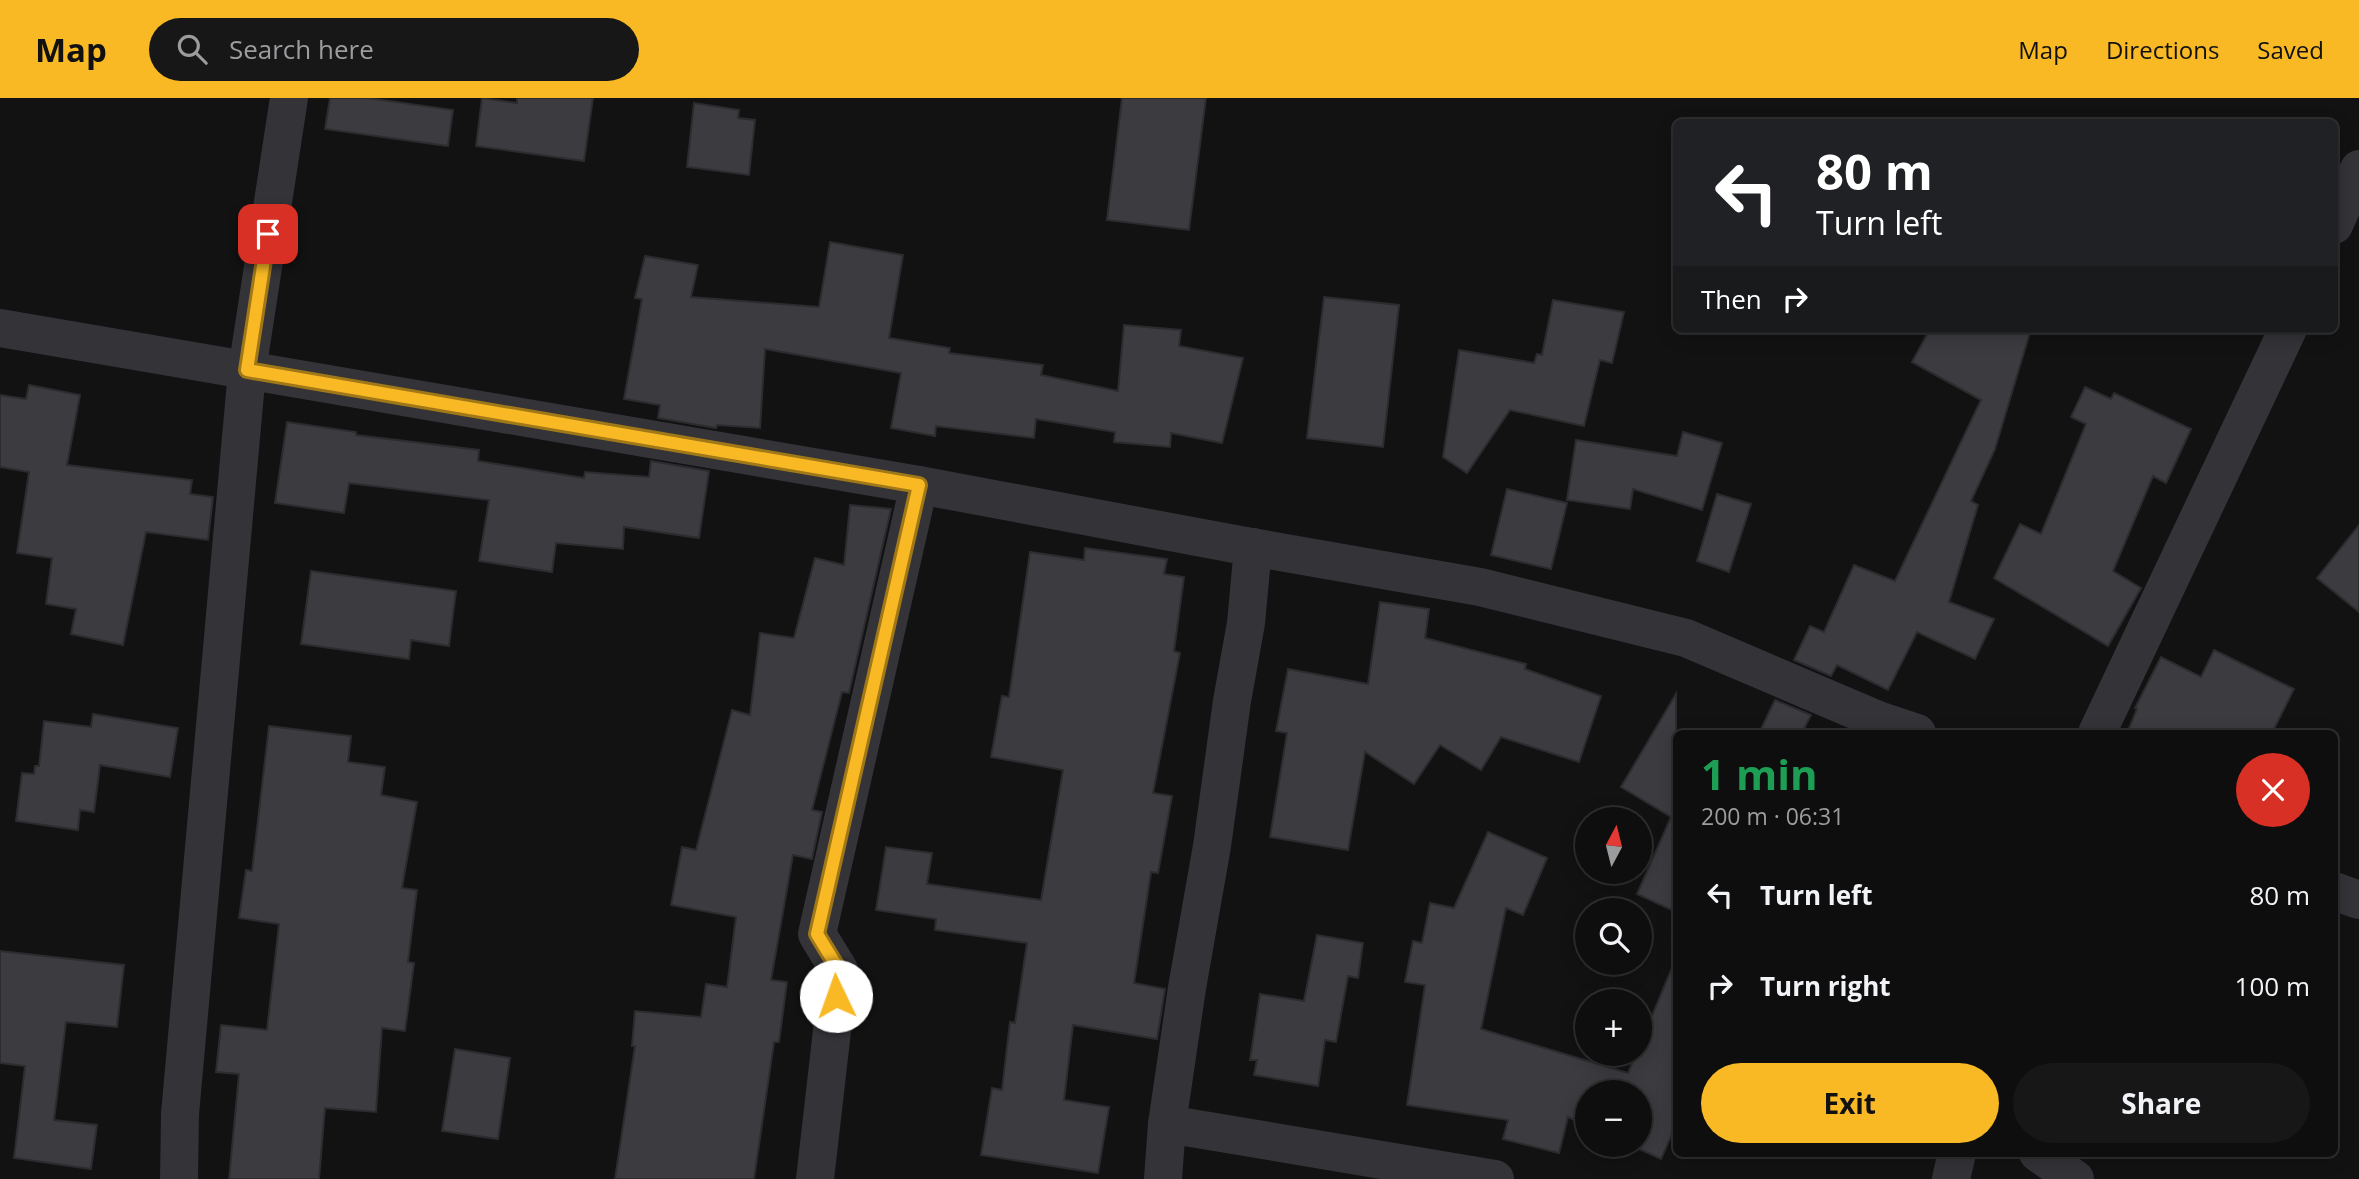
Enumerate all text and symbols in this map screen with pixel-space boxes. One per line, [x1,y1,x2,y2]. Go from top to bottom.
search box [149,18,639,81]
text: Map [35,27,107,72]
icon: search [173,30,211,68]
text: Search here [229,31,374,67]
text: Map [2018,33,2068,66]
text: Directions [2106,33,2219,66]
text: Saved [2257,33,2324,66]
text: 80 m [1816,138,1933,204]
icon: left [1701,147,1792,238]
text: Turn left [1816,201,1942,244]
pin [238,204,298,264]
icon: arrive [249,215,287,253]
icon: right [1776,280,1814,318]
text: Then [1701,281,1762,317]
text: 1 min [1701,745,1818,802]
button: close [2236,753,2310,827]
text: 200 m · 06:31 [1701,800,1844,832]
north arrow [1575,807,1652,884]
map controls [1575,807,1652,1157]
icon: left [1701,876,1739,914]
text: Turn left [1760,877,1872,913]
text: 80 m [2249,877,2310,913]
button: search [1575,898,1652,975]
position arrow [799,959,873,1033]
icon: right [1701,967,1739,1005]
text: Turn right [1760,968,1891,1004]
text: 100 m [2235,968,2310,1004]
button: + [1575,989,1652,1066]
button: Exit [1701,1063,1999,1143]
button: Share [2013,1063,2310,1143]
button: − [1575,1080,1652,1157]

